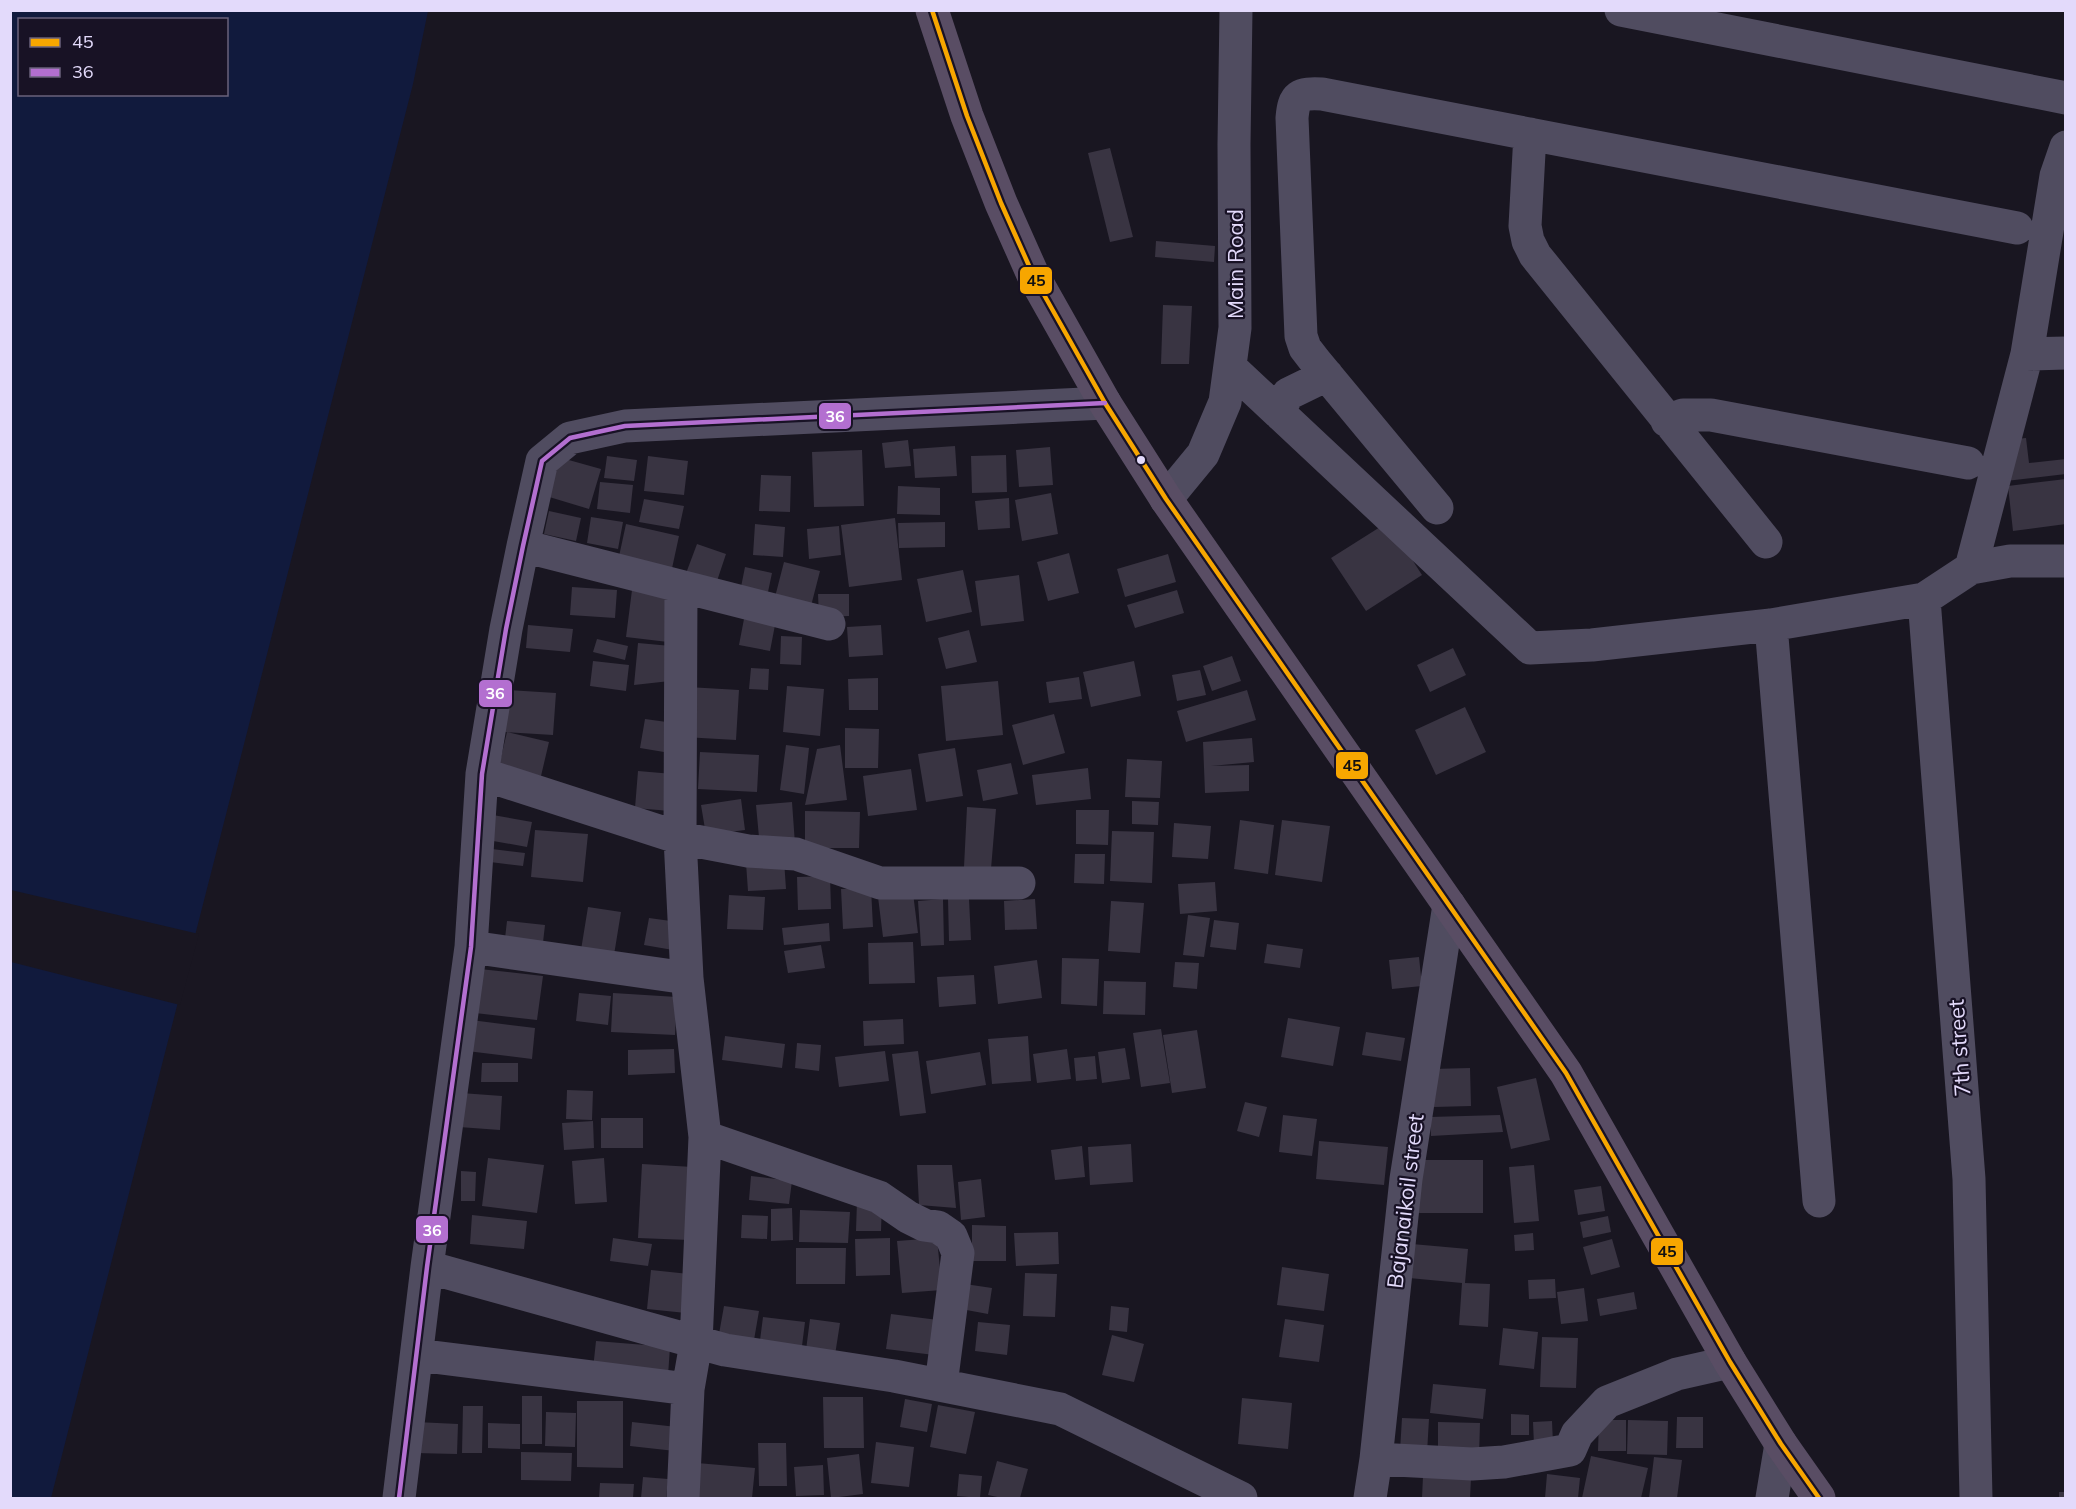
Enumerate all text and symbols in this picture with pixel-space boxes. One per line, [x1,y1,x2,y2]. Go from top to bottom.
legend [18,18,228,96]
text: 45 [72,30,94,53]
text: 36 [72,60,94,83]
street label: Main Road [1221,209,1249,319]
line badge: 45 [1019,266,1053,295]
text: 45 [1026,270,1046,290]
line badge: 36 [818,402,852,430]
text: 36 [825,406,845,426]
unlabelled marker [1135,454,1147,466]
line badge: 36 [478,679,513,708]
text: 36 [485,683,505,703]
line badge: 45 [1335,751,1369,780]
text: 45 [1342,755,1362,775]
street label: 7th street [1942,998,1976,1098]
street label: Bajanaikoil street [1380,1112,1430,1290]
line badge: 36 [415,1215,449,1244]
text: 36 [422,1220,442,1240]
line badge: 45 [1650,1237,1684,1266]
text: 45 [1657,1241,1677,1261]

